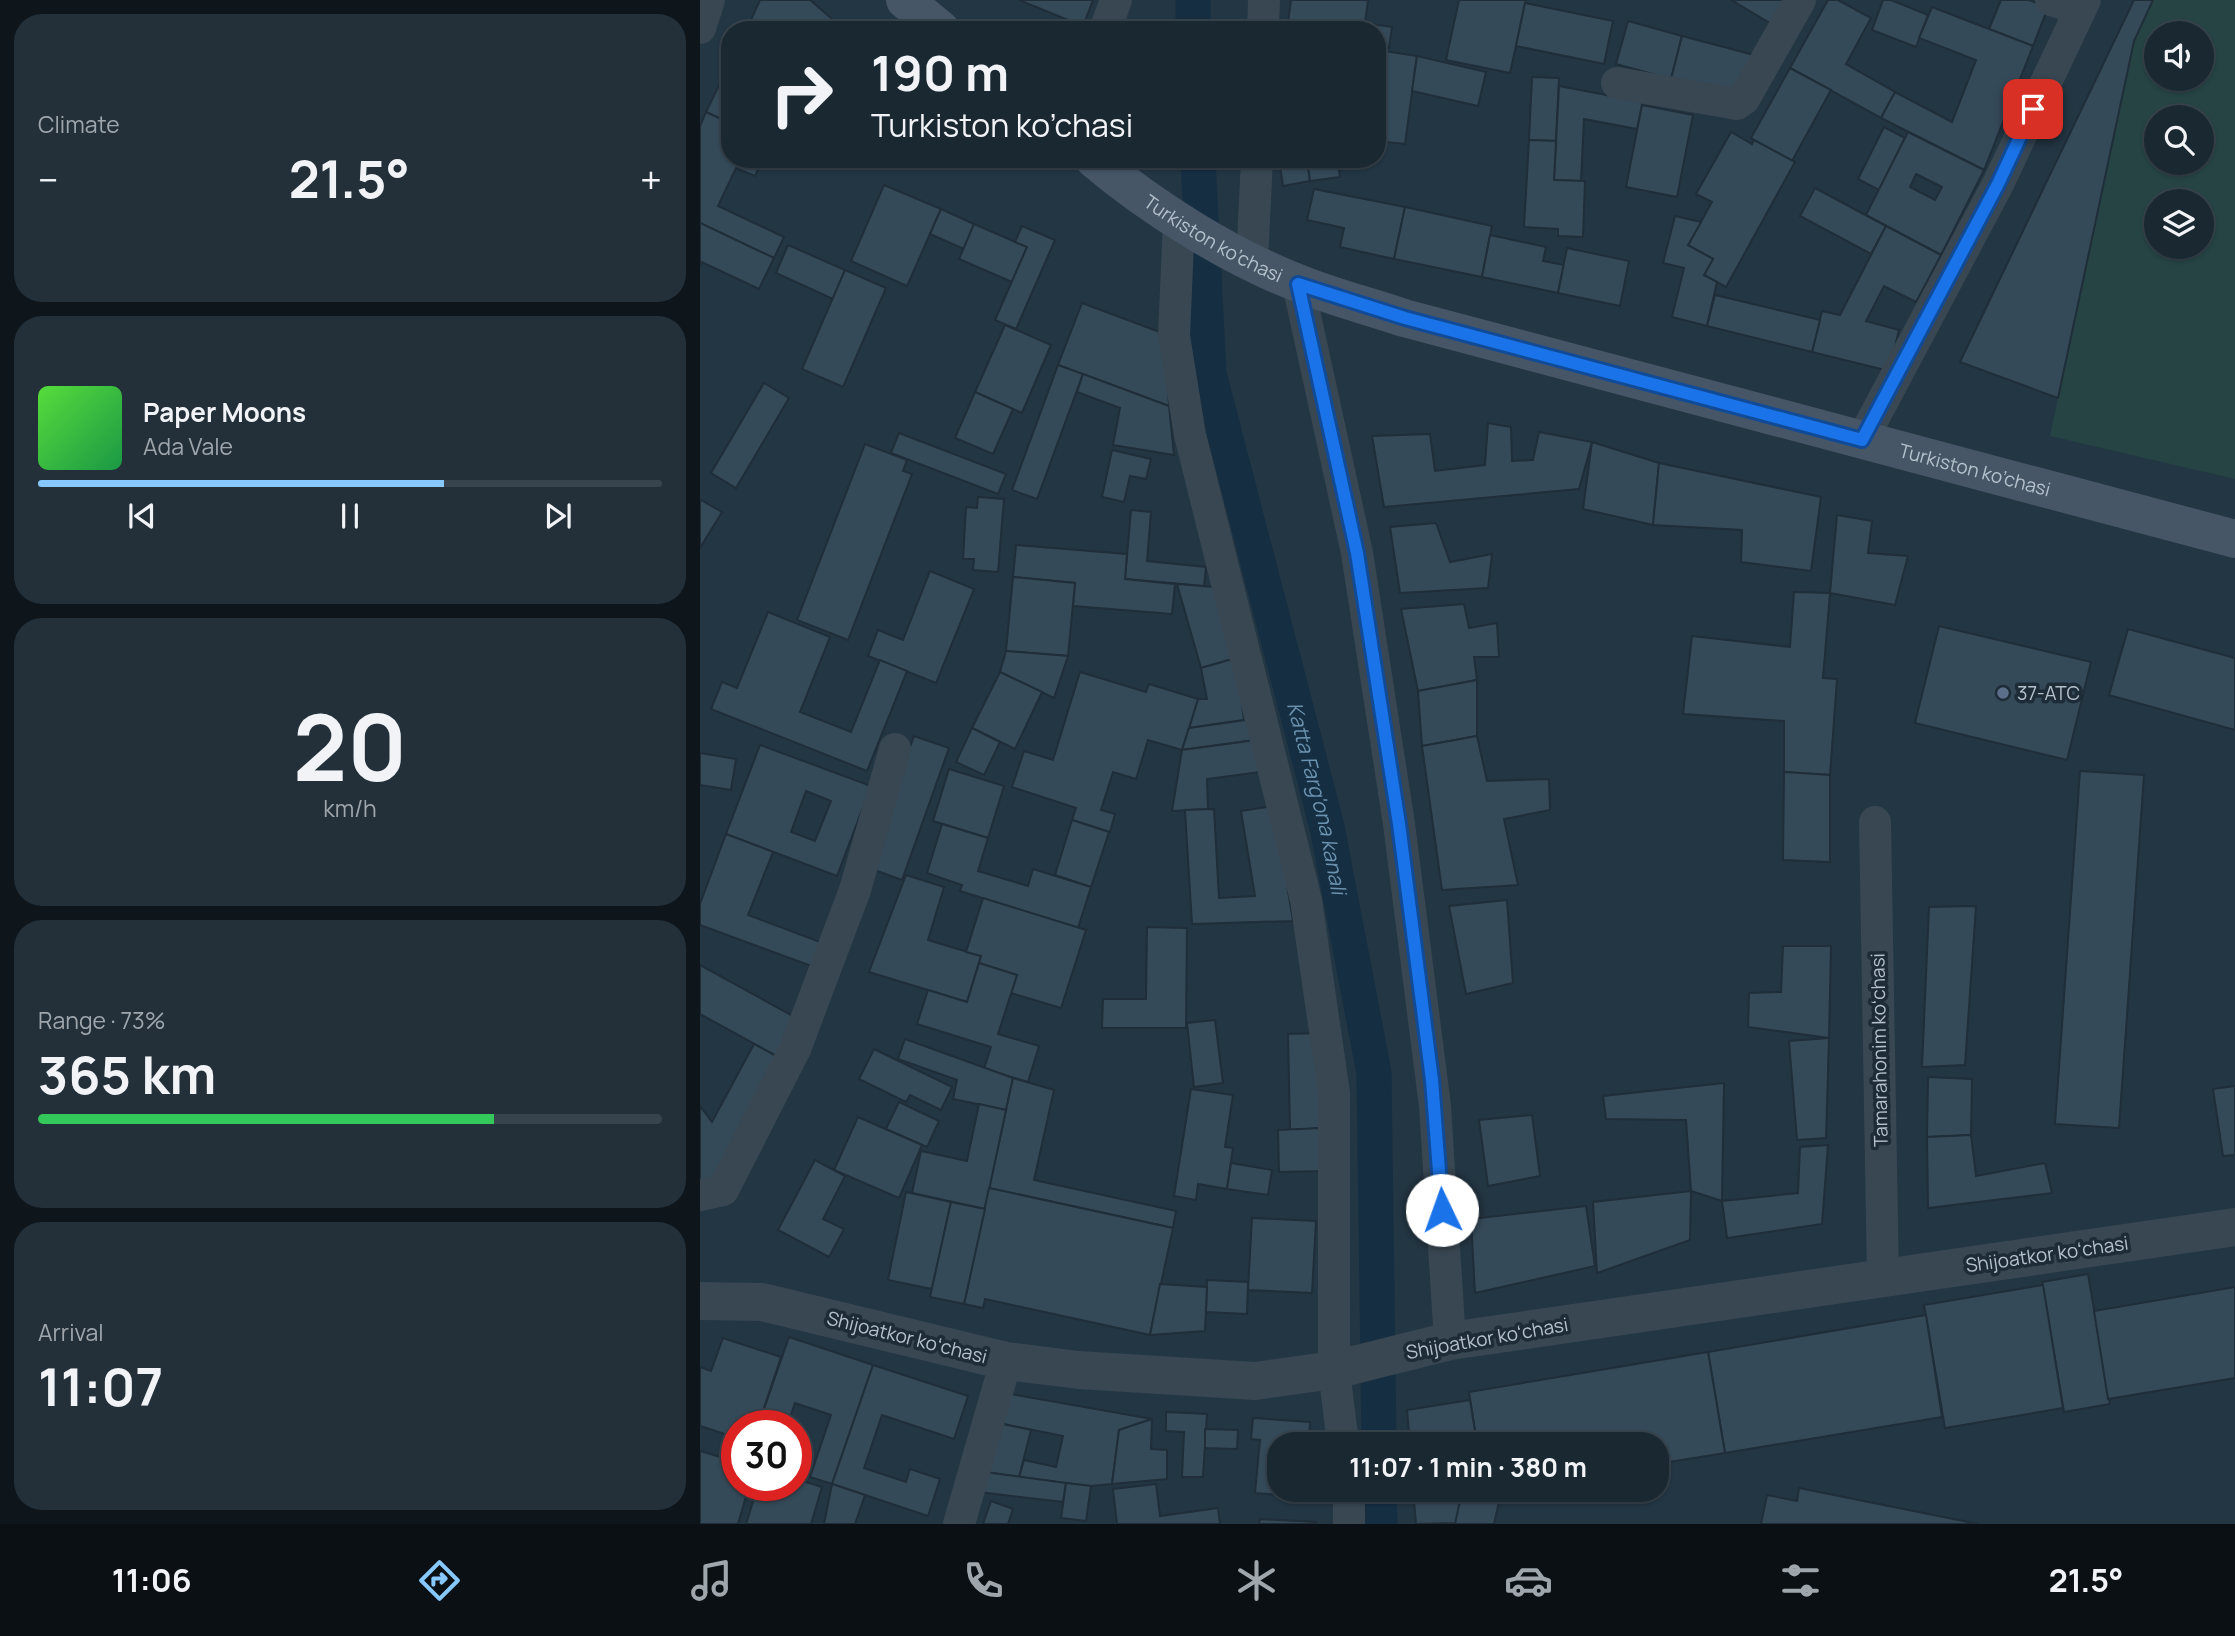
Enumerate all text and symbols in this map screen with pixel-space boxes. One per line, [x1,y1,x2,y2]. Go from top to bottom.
map controls [2144,21,2214,259]
button: sound [2144,21,2214,91]
text: 190 m [871,39,1009,106]
icon: right [756,49,847,140]
pin [2003,79,2063,139]
icon: arrive [2014,90,2052,128]
text: Turkiston ko’chasi [871,103,1133,147]
button: search [2144,105,2214,175]
text: Climate [38,108,120,140]
text: 21.5° [289,143,410,214]
text: − [38,153,59,205]
text: + [640,153,662,205]
street label: Turkiston ko’chasi [1139,189,1287,288]
button: layers [2144,189,2214,259]
text: Paper Moons [143,394,306,430]
text: Ada Vale [143,430,233,462]
street label: Turkiston ko’chasi [1896,437,2053,502]
icon: previous [123,497,161,535]
icon: pause [331,497,369,535]
icon: next [539,497,577,535]
place label: 37-АТС [2017,680,2080,706]
text: 20 [293,684,407,808]
marker: 37-АТС [1995,685,2011,701]
water label: Katta Farg'ona kanali [1281,699,1354,899]
text: km/h [323,792,377,824]
street label: Tamarahonim koʻchasi [1864,953,1894,1147]
text: Range · 73% [38,1004,165,1036]
text: 365 km [38,1039,216,1110]
position arrow [1405,1173,1479,1247]
street label: Shijoatkor koʻchasi [1964,1230,2130,1278]
street label: Shijoatkor koʻchasi [824,1305,990,1369]
street label: Shijoatkor koʻchasi [1404,1311,1570,1365]
text: Arrival [38,1316,104,1348]
text: 11:07 [38,1351,163,1422]
speed limit sign: 30 [721,1410,812,1501]
text: 11:07 · 1 min · 380 m [1349,1449,1587,1485]
icon: directions [415,1556,464,1605]
icon: music [687,1556,736,1605]
icon: phone [959,1556,1008,1605]
icon: climate [1232,1556,1281,1605]
icon: car [1504,1556,1553,1605]
icon: filters [1776,1556,1825,1605]
text: 11:06 [112,1558,192,1602]
text: 21.5° [2049,1558,2123,1602]

